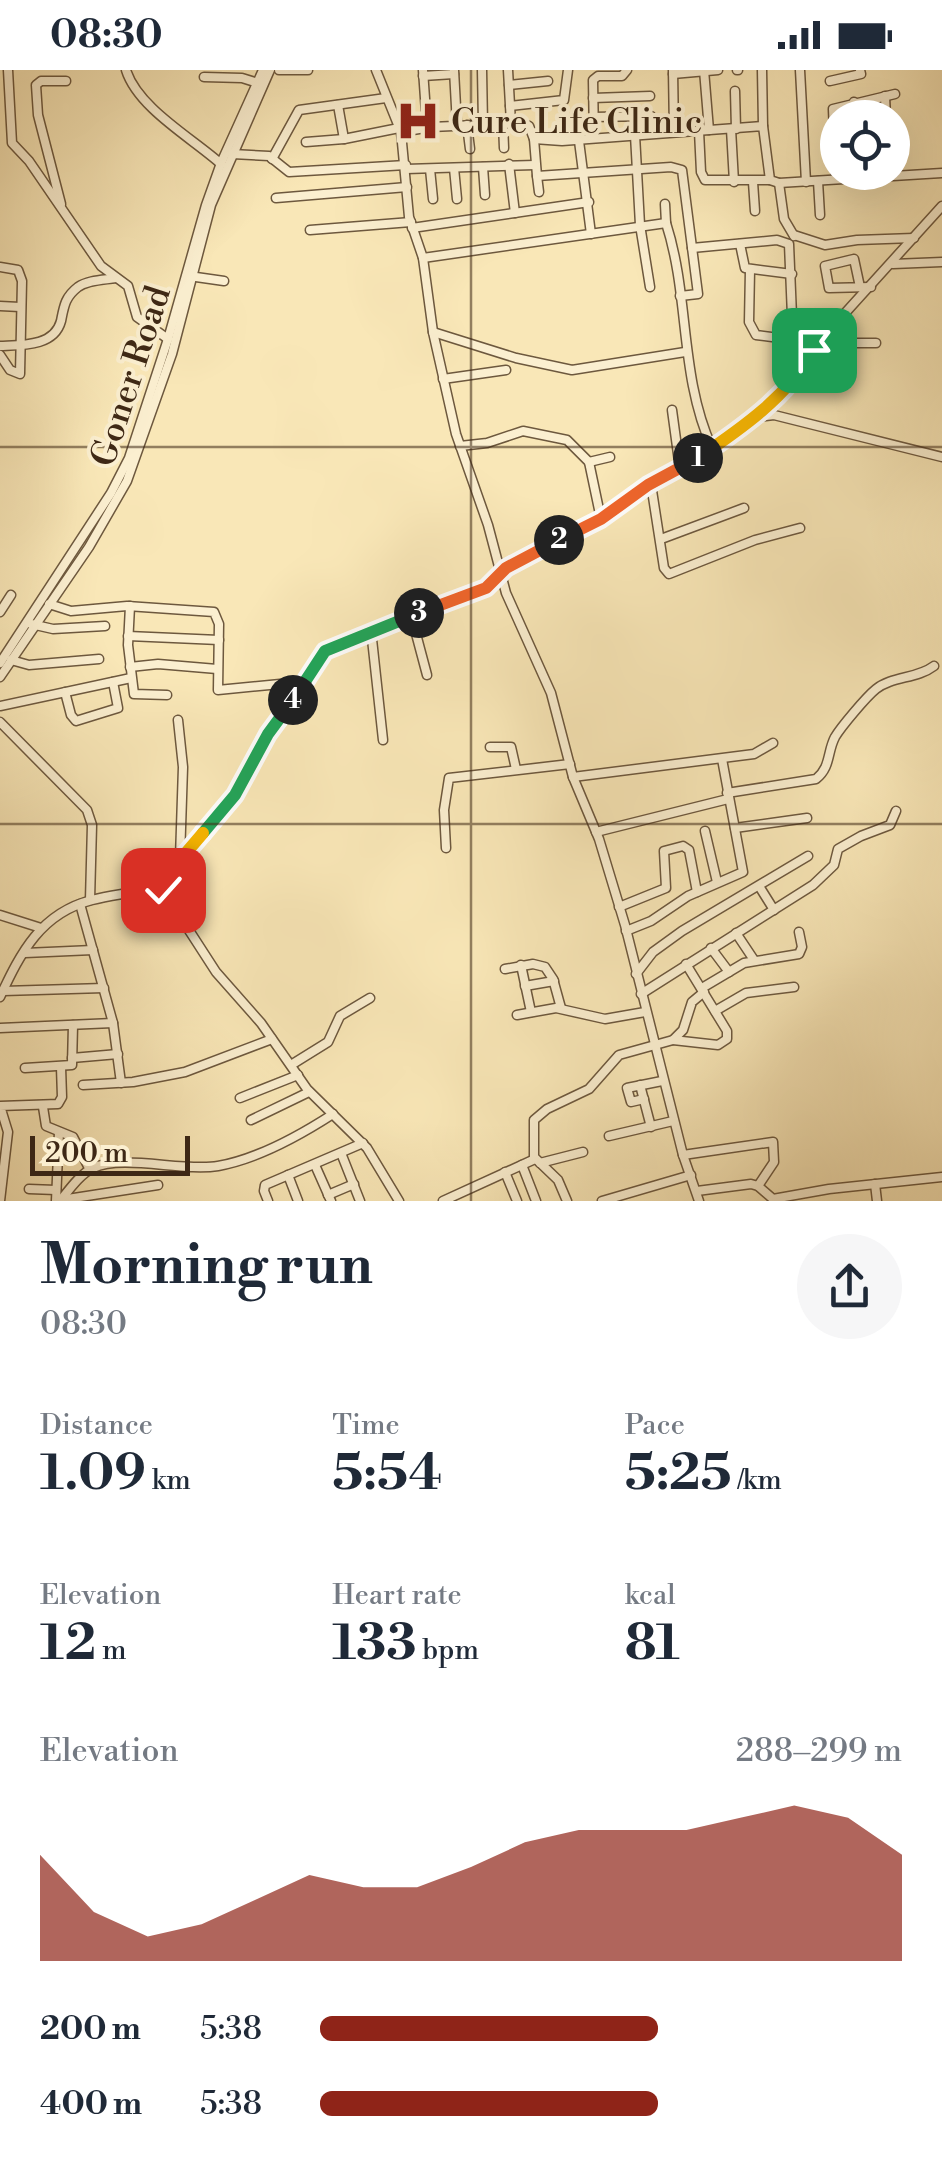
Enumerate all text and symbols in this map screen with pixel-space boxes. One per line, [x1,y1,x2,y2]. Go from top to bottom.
text: 08:30 [50,12,163,59]
hospital icon: Cure Life Clinic [394,97,442,145]
map controls [820,100,910,190]
button: locate [820,100,910,190]
place label: Cure Life Clinic [451,101,702,144]
street label: Goner Road [82,281,181,472]
pin [772,308,857,393]
icon: arrive [787,323,842,378]
pin: 1 [673,433,723,483]
text: 1 [691,440,705,475]
pin: 2 [534,515,584,565]
text: 2 [550,522,568,557]
pin: 3 [394,588,444,638]
text: 3 [411,595,427,630]
pin: 4 [268,675,318,725]
text: 4 [284,682,302,717]
pin [121,848,206,933]
icon: check [136,863,191,918]
scale bar [30,1131,190,1176]
text: 200 m [45,1136,128,1171]
text: Morning run [40,1232,373,1301]
button: share [797,1234,902,1339]
text: 08:30 [40,1304,127,1344]
text: Distance [40,1408,153,1443]
text: Time [332,1408,400,1443]
text: Pace [625,1408,685,1443]
text: 1.09 [40,1443,146,1505]
text: 5:54 [332,1443,442,1505]
text: 5:25 [625,1443,732,1505]
text: km [146,1463,191,1498]
text: /km [732,1463,782,1498]
text: Elevation [40,1578,161,1613]
text: Heart rate [332,1578,462,1613]
text: kcal [625,1578,675,1613]
text: 12 [40,1613,96,1675]
text: 133 [332,1613,417,1675]
text: 81 [625,1613,680,1675]
text: m [96,1633,127,1668]
text: bpm [417,1633,479,1668]
text: Elevation [40,1731,179,1771]
text: 288–299 m [736,1731,902,1771]
text: 200 m [40,2009,141,2049]
text: 5:38 [200,2009,262,2049]
text: 400 m [40,2084,142,2124]
text: 5:38 [200,2084,262,2124]

